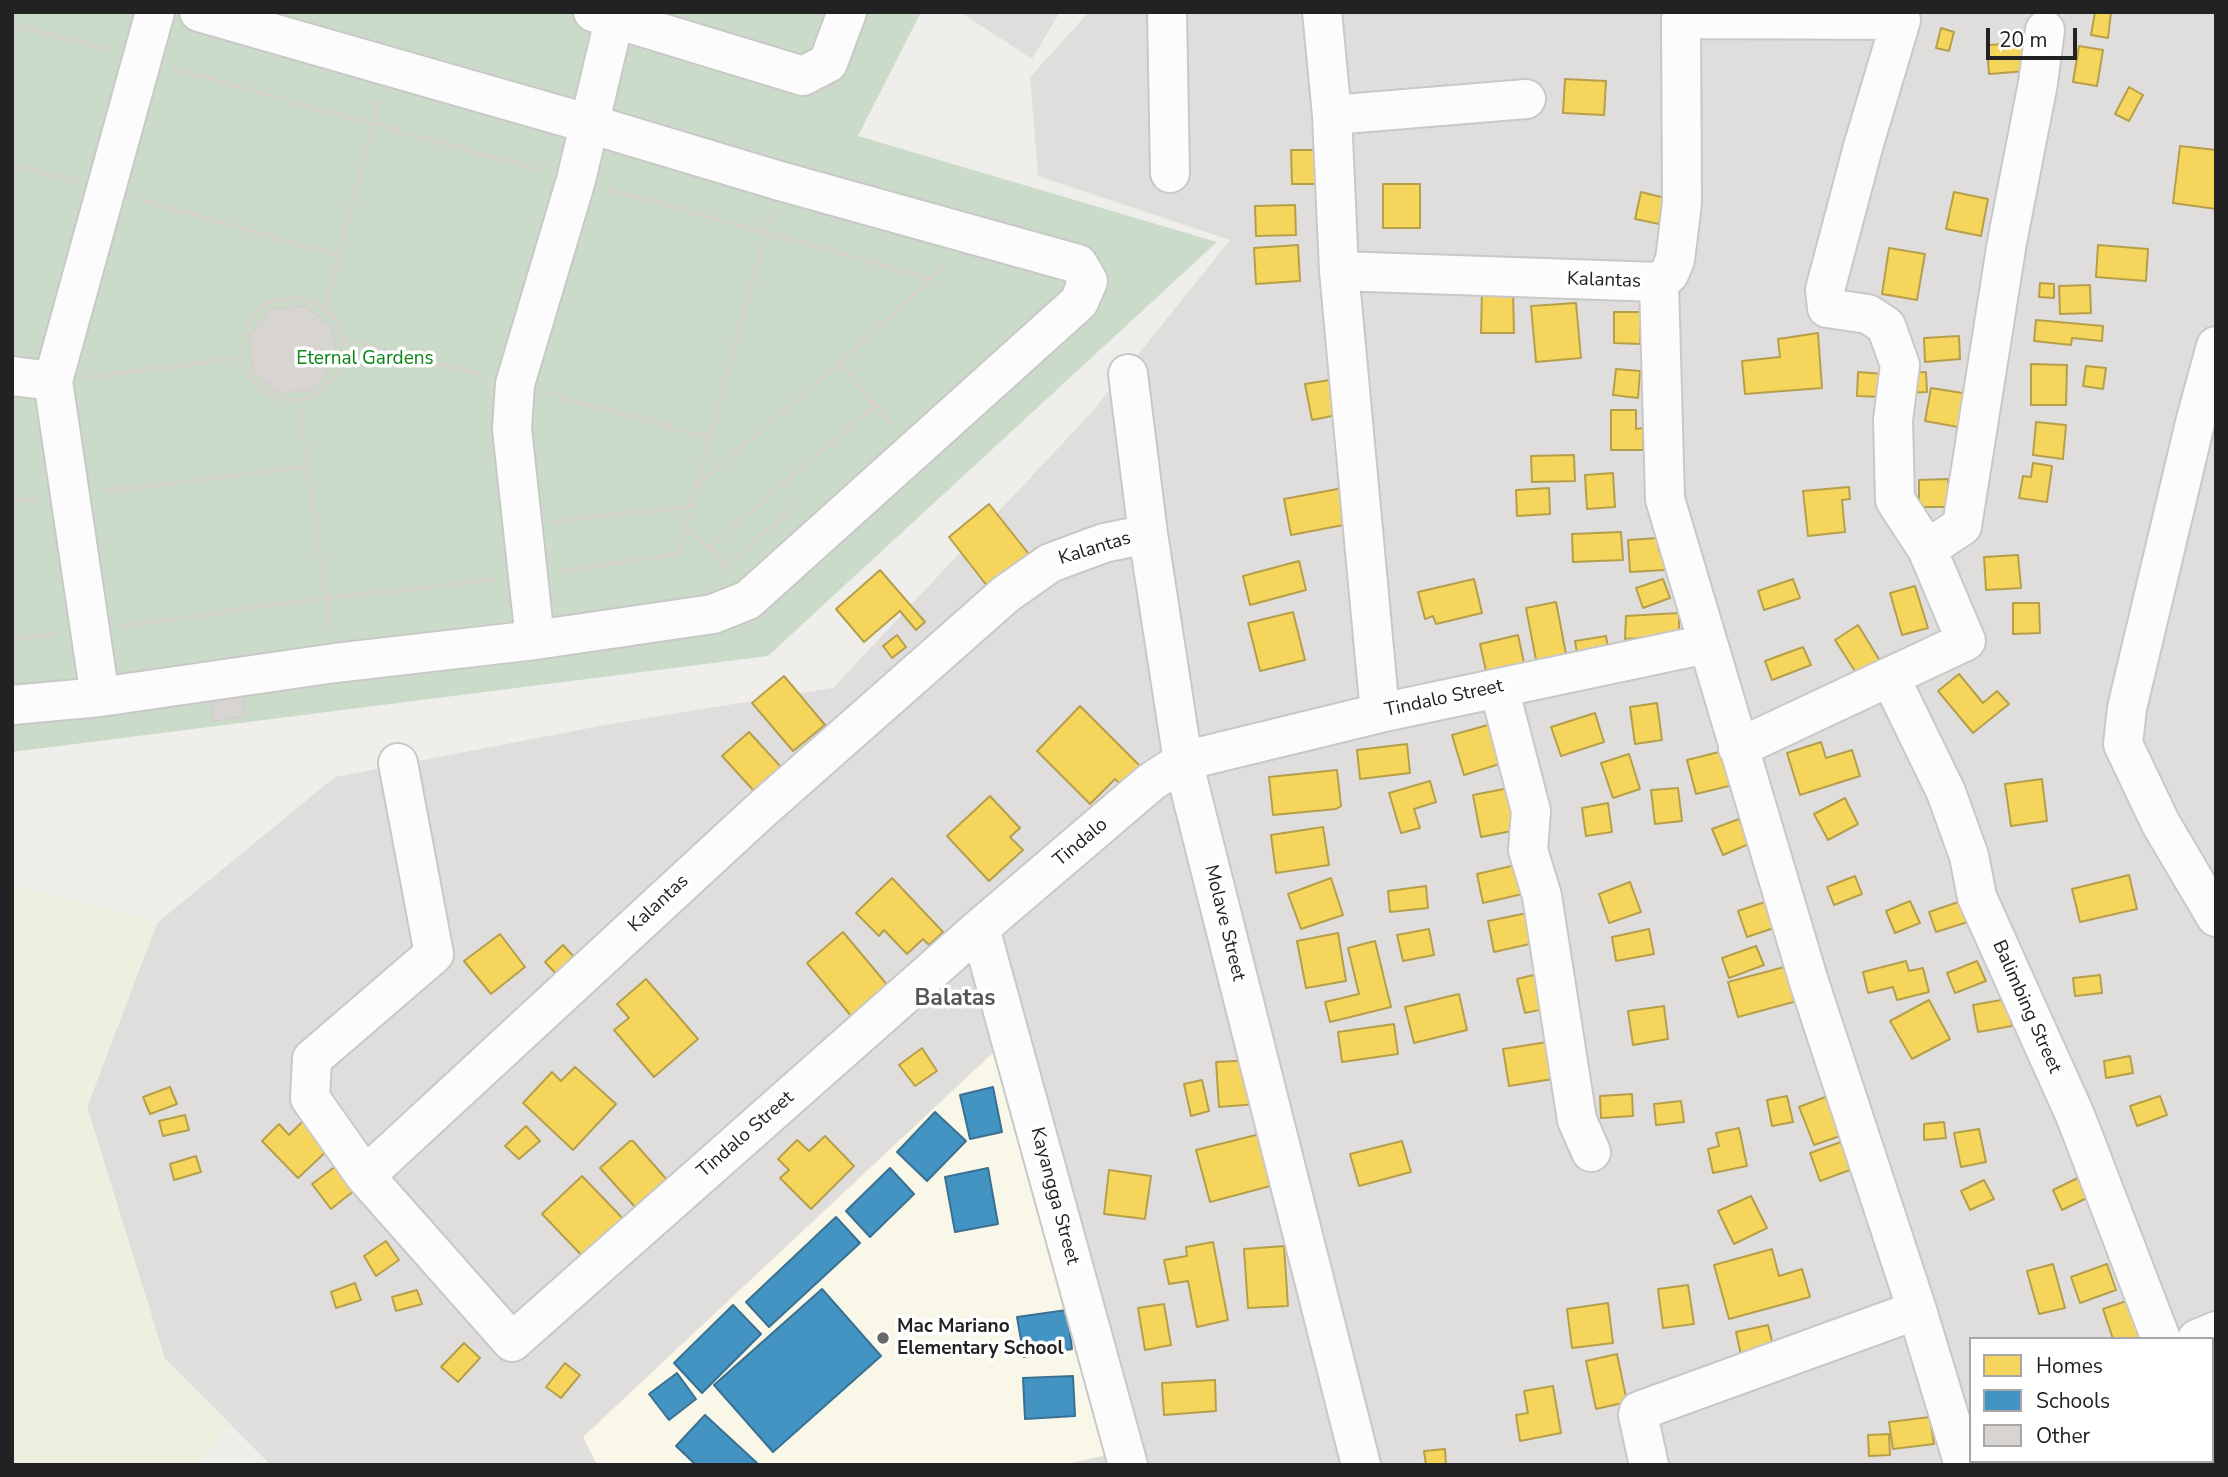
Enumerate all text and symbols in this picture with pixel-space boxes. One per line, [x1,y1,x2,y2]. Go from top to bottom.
scale bar [1990,14,2081,58]
text: 20 m [1999,26,2048,54]
street label: Kalantas [1566,268,1642,294]
park label: Eternal Gardens [296,348,434,370]
street label: Kalantas [1056,527,1134,571]
street label: Tindalo Street [1383,675,1505,723]
street label: Tindalo [1049,814,1113,872]
street label: Molave Street [1199,863,1249,983]
street label: Kalantas [624,870,694,938]
street label: Balimbing Street [1986,937,2066,1077]
district label: Balatas [915,985,995,1013]
street label: Tindalo Street [693,1087,799,1183]
street label: Kayangga Street [1025,1125,1083,1267]
place label: Mac Mariano Elementary School [897,1316,1064,1360]
marker: Mac Mariano Elementary School [875,1330,891,1346]
legend [1969,1337,2214,1463]
text: Homes [2036,1352,2103,1380]
text: Schools [2036,1387,2110,1415]
text: Other [2036,1422,2090,1450]

